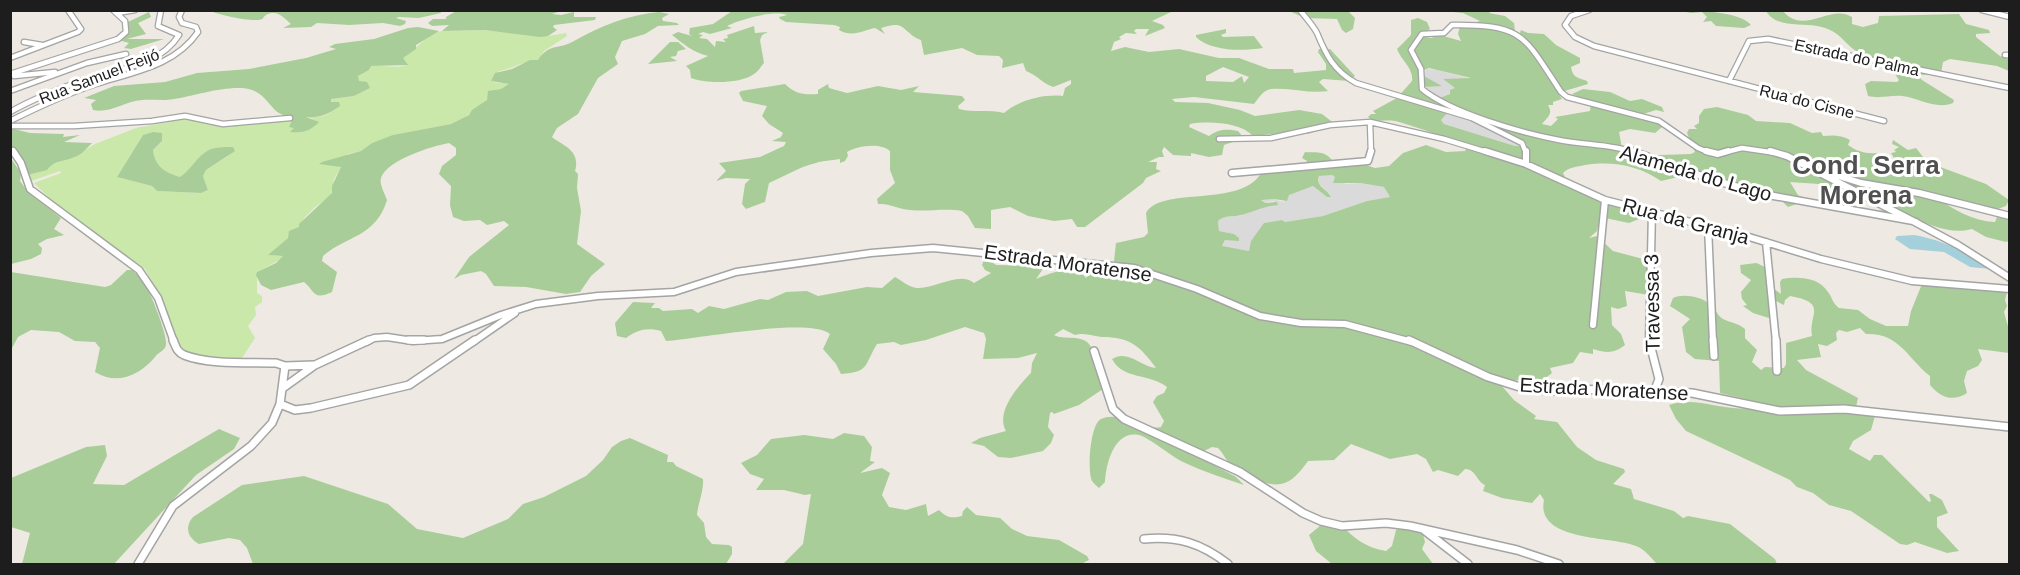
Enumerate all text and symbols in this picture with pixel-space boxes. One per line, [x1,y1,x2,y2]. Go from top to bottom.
street label: Estrada do Palma [1793,36,1921,79]
street label: Rua Samuel Feijó [37,46,162,107]
street label: Rua do Cisne [1758,82,1856,121]
street label: Alameda do Lago [1618,141,1774,205]
district label: Cond. Serra Morena [1792,150,1940,210]
street label: Rua da Granja [1620,194,1753,249]
street label: Estrada Moratense [983,240,1153,286]
street label: Travessa 3 [1640,254,1664,352]
street label: Estrada Moratense [1519,374,1689,404]

